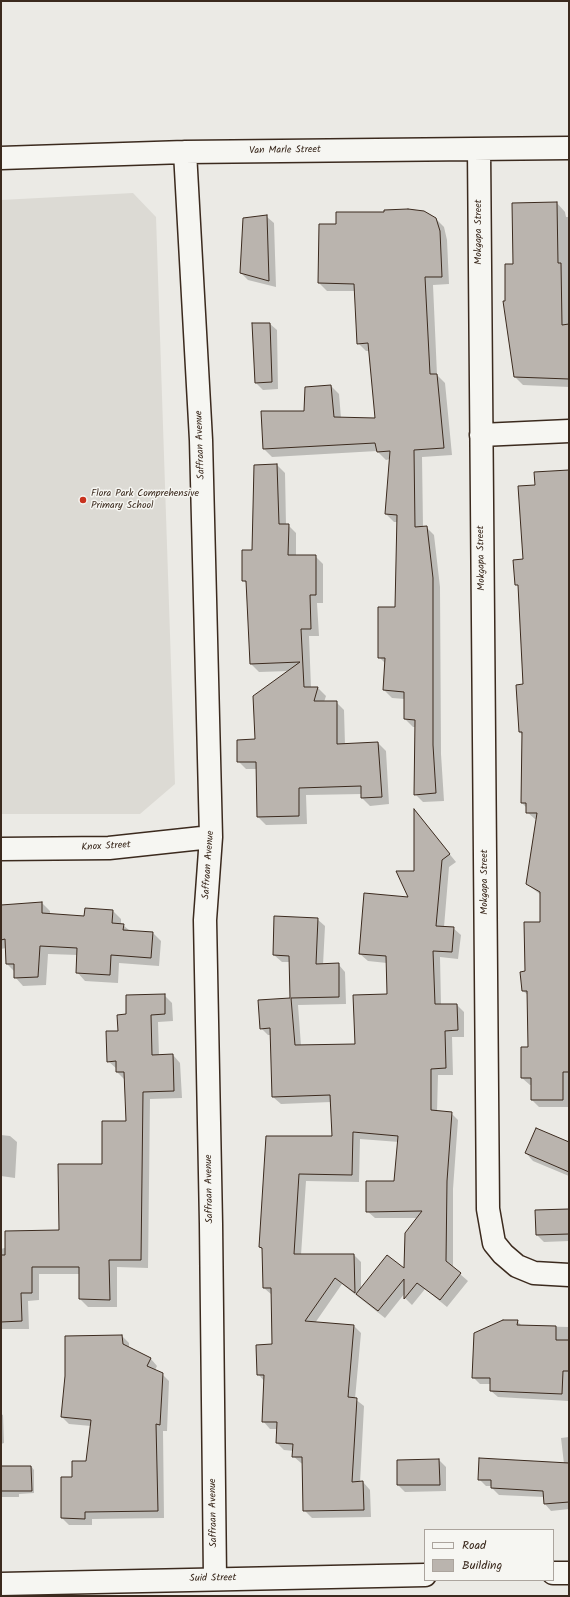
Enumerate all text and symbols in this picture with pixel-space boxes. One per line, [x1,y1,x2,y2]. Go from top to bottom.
street label: Van Marle Street [249,144,321,158]
street label: Mokgapa Street [473,199,485,265]
street label: Saffraan Avenue [194,410,208,480]
place label: Flora Park Comprehensive Primary School [91,488,199,512]
marker: Flora Park Comprehensive Primary School [78,495,88,505]
street label: Mokgapa Street [475,525,489,591]
street label: Saffraan Avenue [201,830,217,900]
street label: Knox Street [81,840,131,854]
street label: Mokgapa Street [479,849,491,915]
street label: Saffraan Avenue [203,1154,217,1224]
street label: Saffraan Avenue [207,1478,221,1548]
legend [424,1529,554,1581]
text: Road [462,1536,486,1555]
text: Building [462,1556,502,1575]
street label: Suid Street [189,1573,237,1585]

